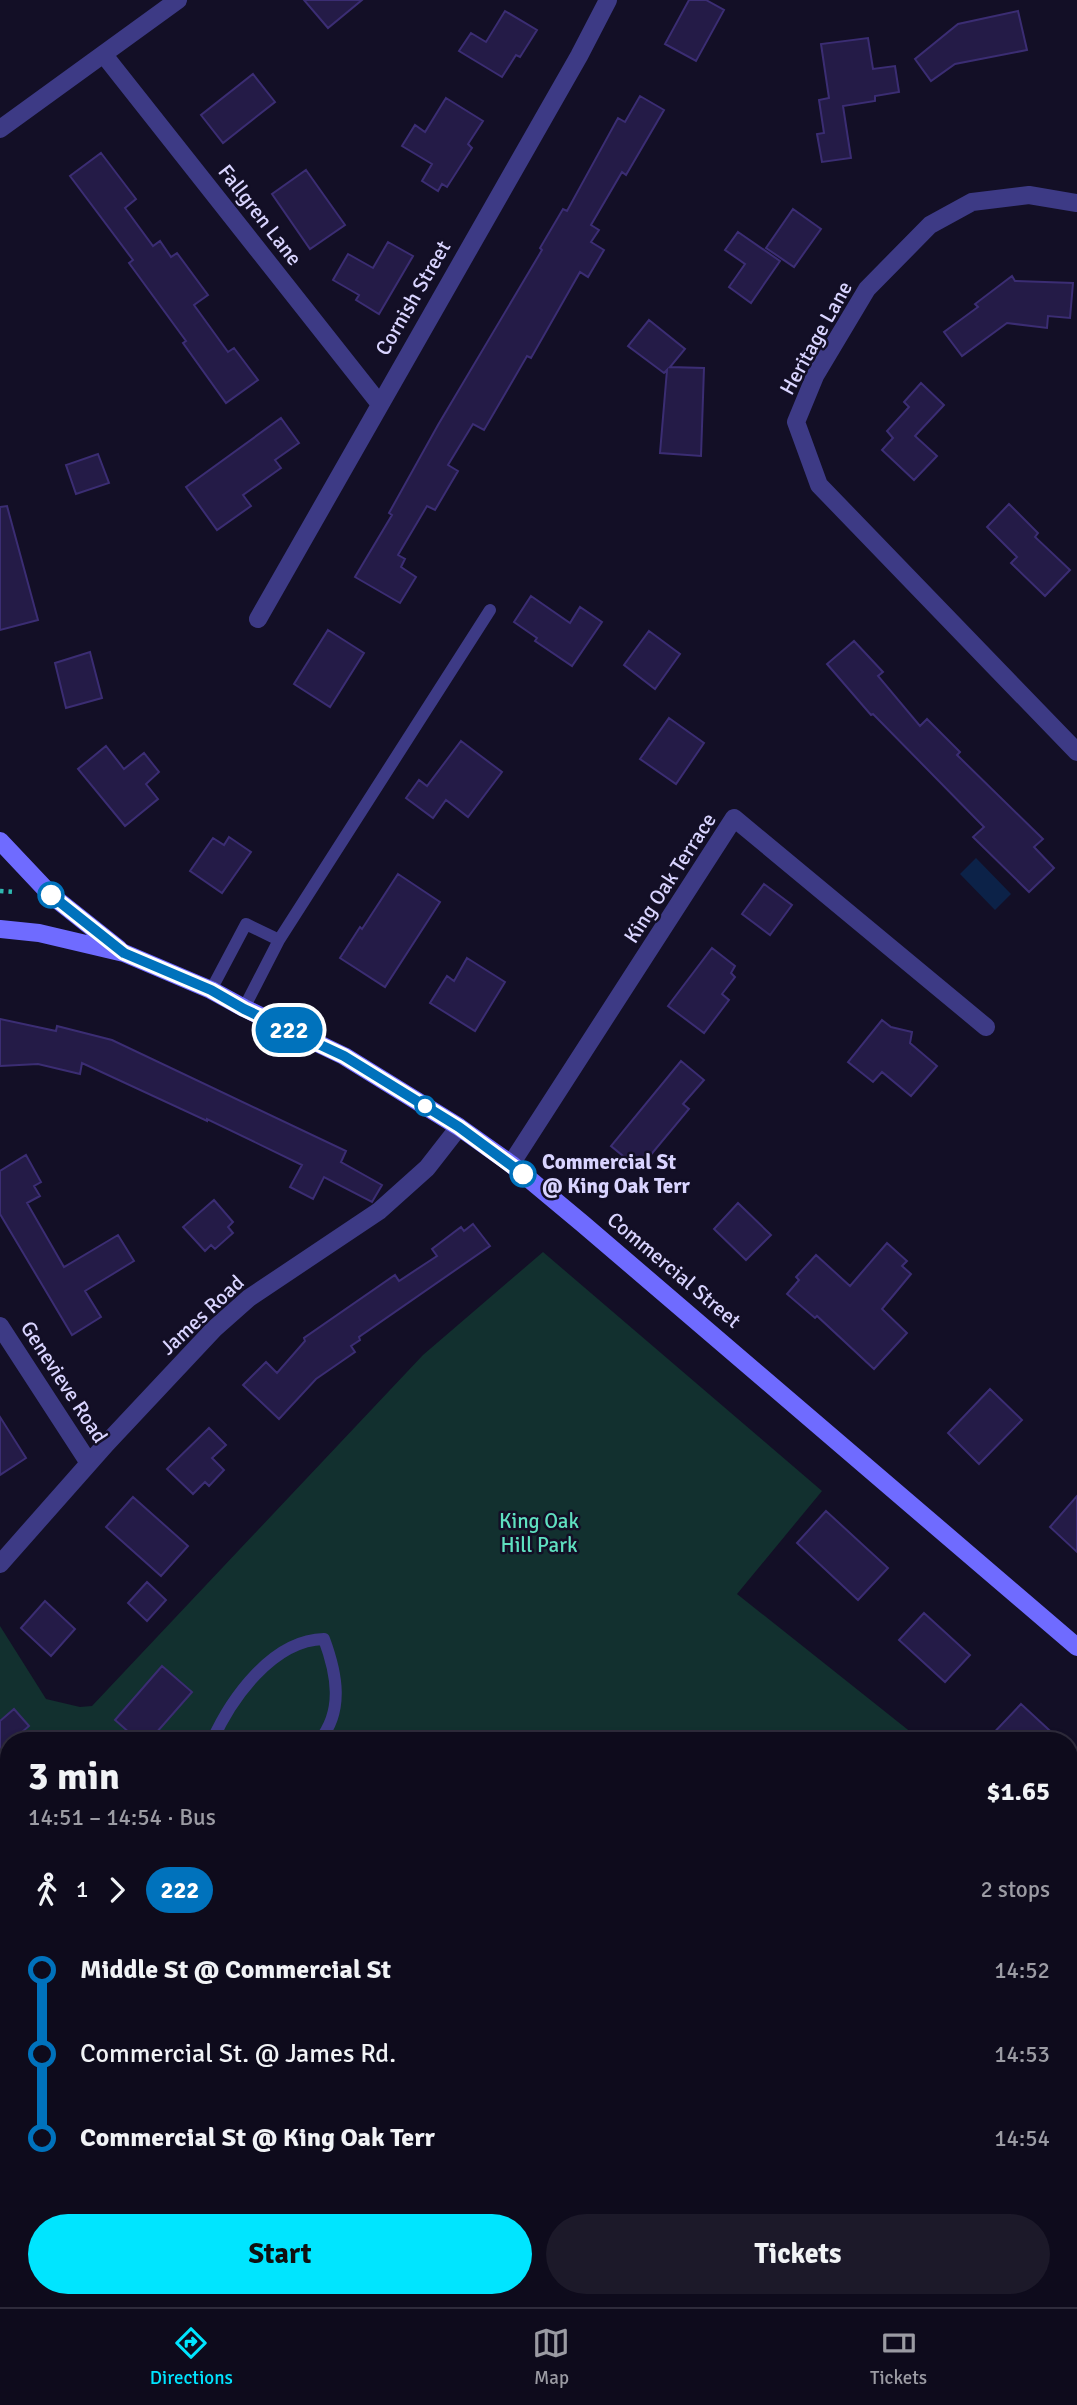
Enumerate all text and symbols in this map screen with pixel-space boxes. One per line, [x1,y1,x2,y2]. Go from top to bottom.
street label: Fallgren Lane [212,159,308,271]
street label: Cornish Street [370,236,456,360]
street label: Heritage Lane [774,277,858,399]
street label: King Oak Terrace [618,808,722,948]
unlabelled marker [38,882,64,908]
line badge: 222 [249,1007,329,1053]
text: 222 [270,1015,308,1045]
unlabelled marker [415,1096,435,1116]
place label: Commercial St @ King Oak Terr [542,1149,691,1199]
marker: Commercial St @ King Oak Terr [510,1161,536,1187]
street label: Commercial Street [602,1206,746,1334]
street label: James Road [155,1270,249,1360]
street label: Genevieve Road [15,1316,113,1448]
park label: King Oak Hill Park [499,1508,580,1558]
text: 3 min [28,1753,120,1800]
text: $1.65 [986,1776,1050,1808]
text: 14:51 – 14:54 · Bus [28,1803,216,1832]
icon: walk [28,1871,66,1909]
icon: forward [98,1871,136,1909]
text: 1 [76,1875,88,1904]
text: 222 [160,1875,199,1905]
text: 2 stops [980,1875,1050,1904]
text: Middle St @ Commercial St [80,1954,391,1986]
text: 14:52 [994,1956,1050,1985]
text: Commercial St. @ James Rd. [80,2038,396,2070]
text: 14:53 [994,2040,1050,2069]
text: Commercial St @ King Oak Terr [80,2122,435,2154]
text: 14:54 [994,2124,1050,2153]
button: Start [28,2214,532,2294]
button: Tickets [546,2214,1050,2294]
tab: Directions [150,2324,233,2390]
tab: Map [532,2324,570,2390]
tab: Tickets [870,2324,927,2390]

